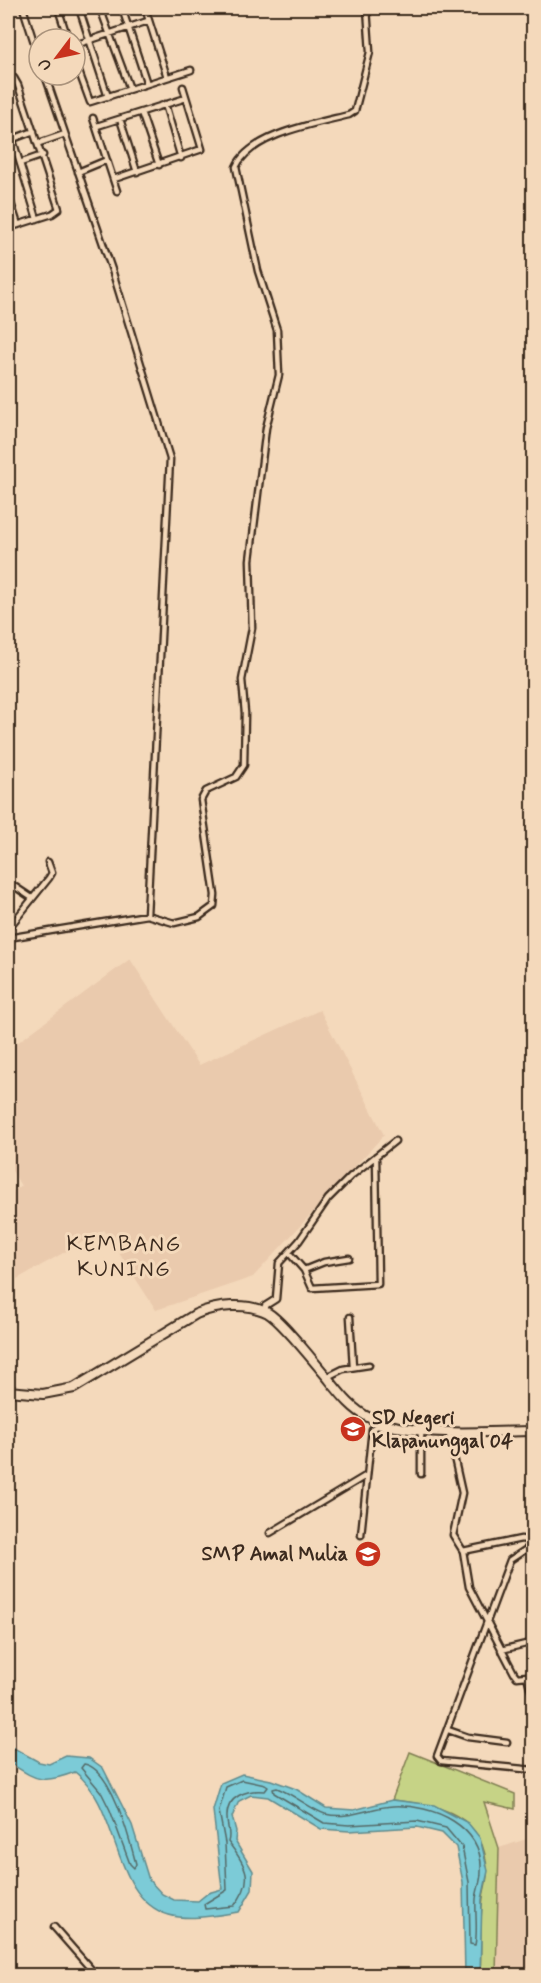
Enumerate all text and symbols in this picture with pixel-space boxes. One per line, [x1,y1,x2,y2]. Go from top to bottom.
north arrow [27,27,87,87]
text: U [34,54,57,74]
district label: KEMBANG KUNING [66,1231,182,1284]
place label: SD Negeri Klapanunggal 04 [372,1405,514,1457]
school or university icon: SD Negeri Klapanunggal 04 [338,1414,368,1444]
school or university icon: SMP Amal Mulia [353,1539,383,1569]
place label: SMP Amal Mulia [201,1541,348,1568]

